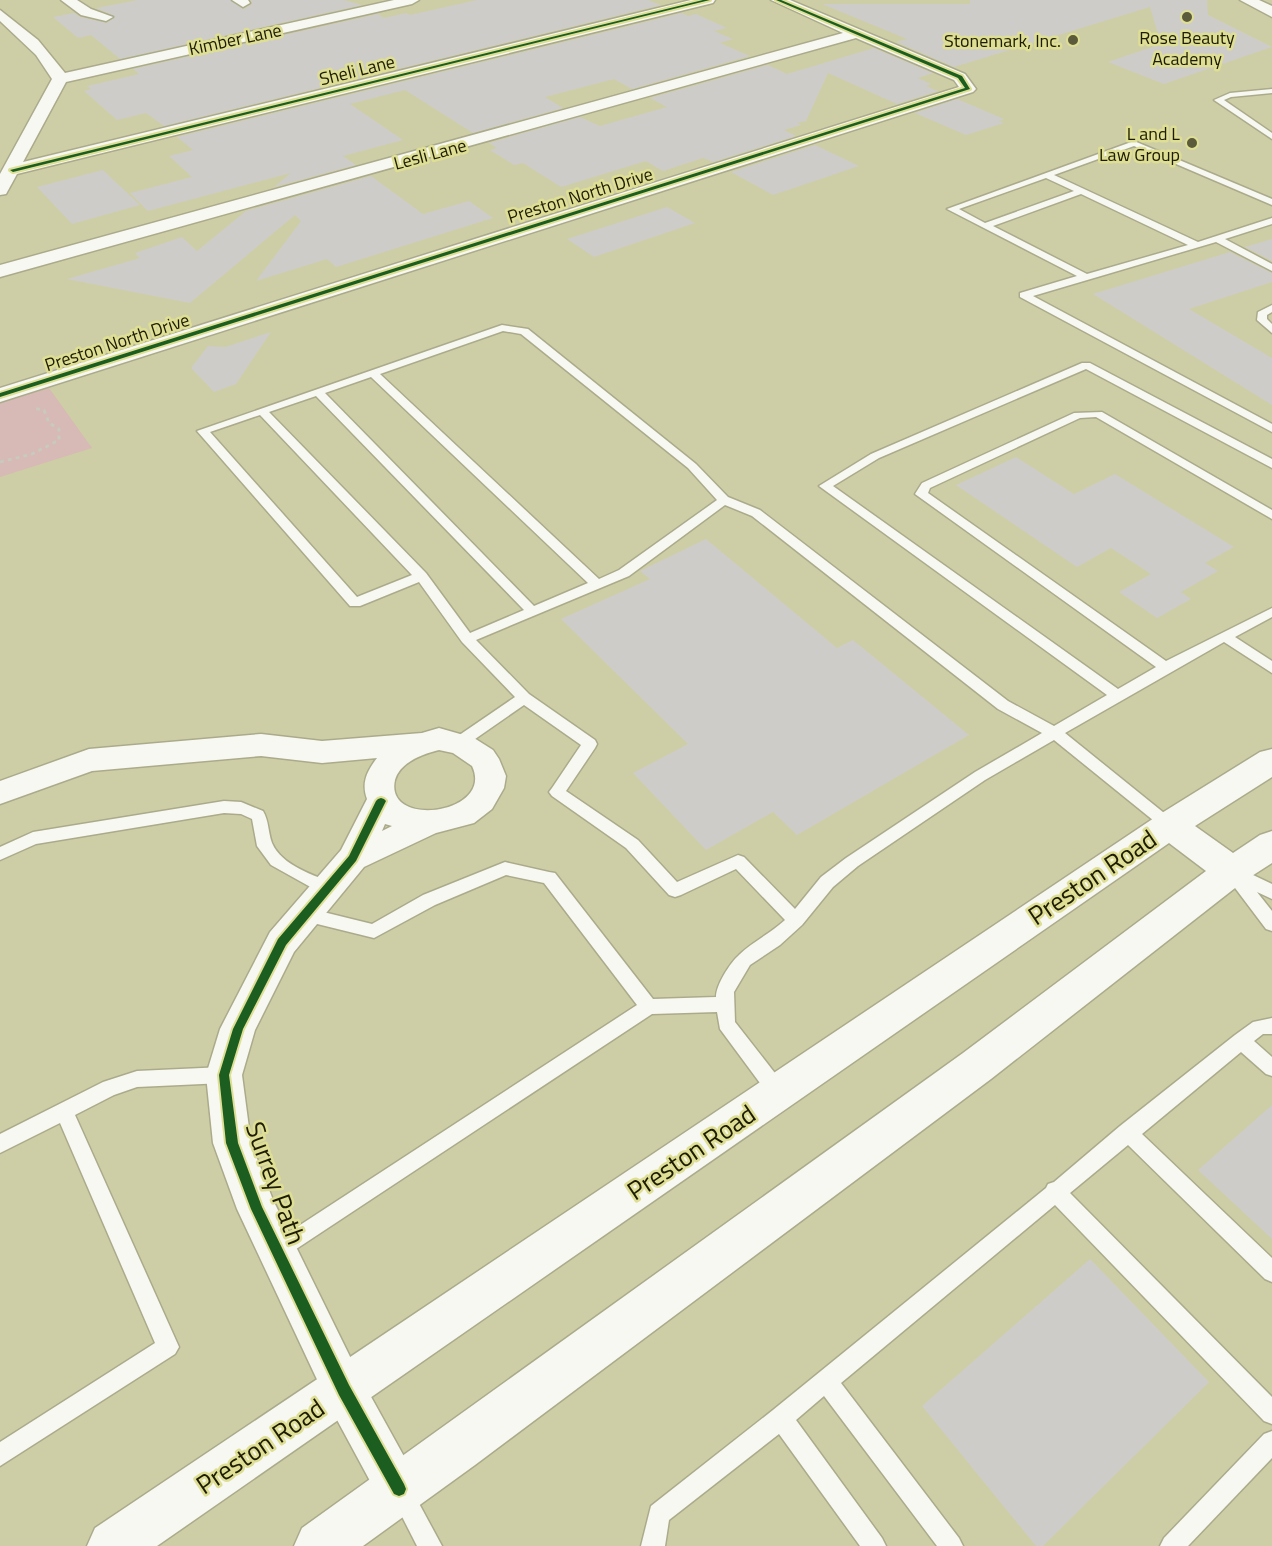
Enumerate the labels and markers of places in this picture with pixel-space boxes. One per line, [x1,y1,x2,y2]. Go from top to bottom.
marker: Rose Beauty Academy [1180,10,1194,24]
place label: Rose Beauty Academy [1139,24,1235,72]
place label: Stonemark, Inc. [944,27,1061,54]
marker: Stonemark, Inc. [1066,33,1080,47]
place label: L and L Law Group [1099,120,1180,168]
marker: L and L Law Group [1185,136,1199,150]

